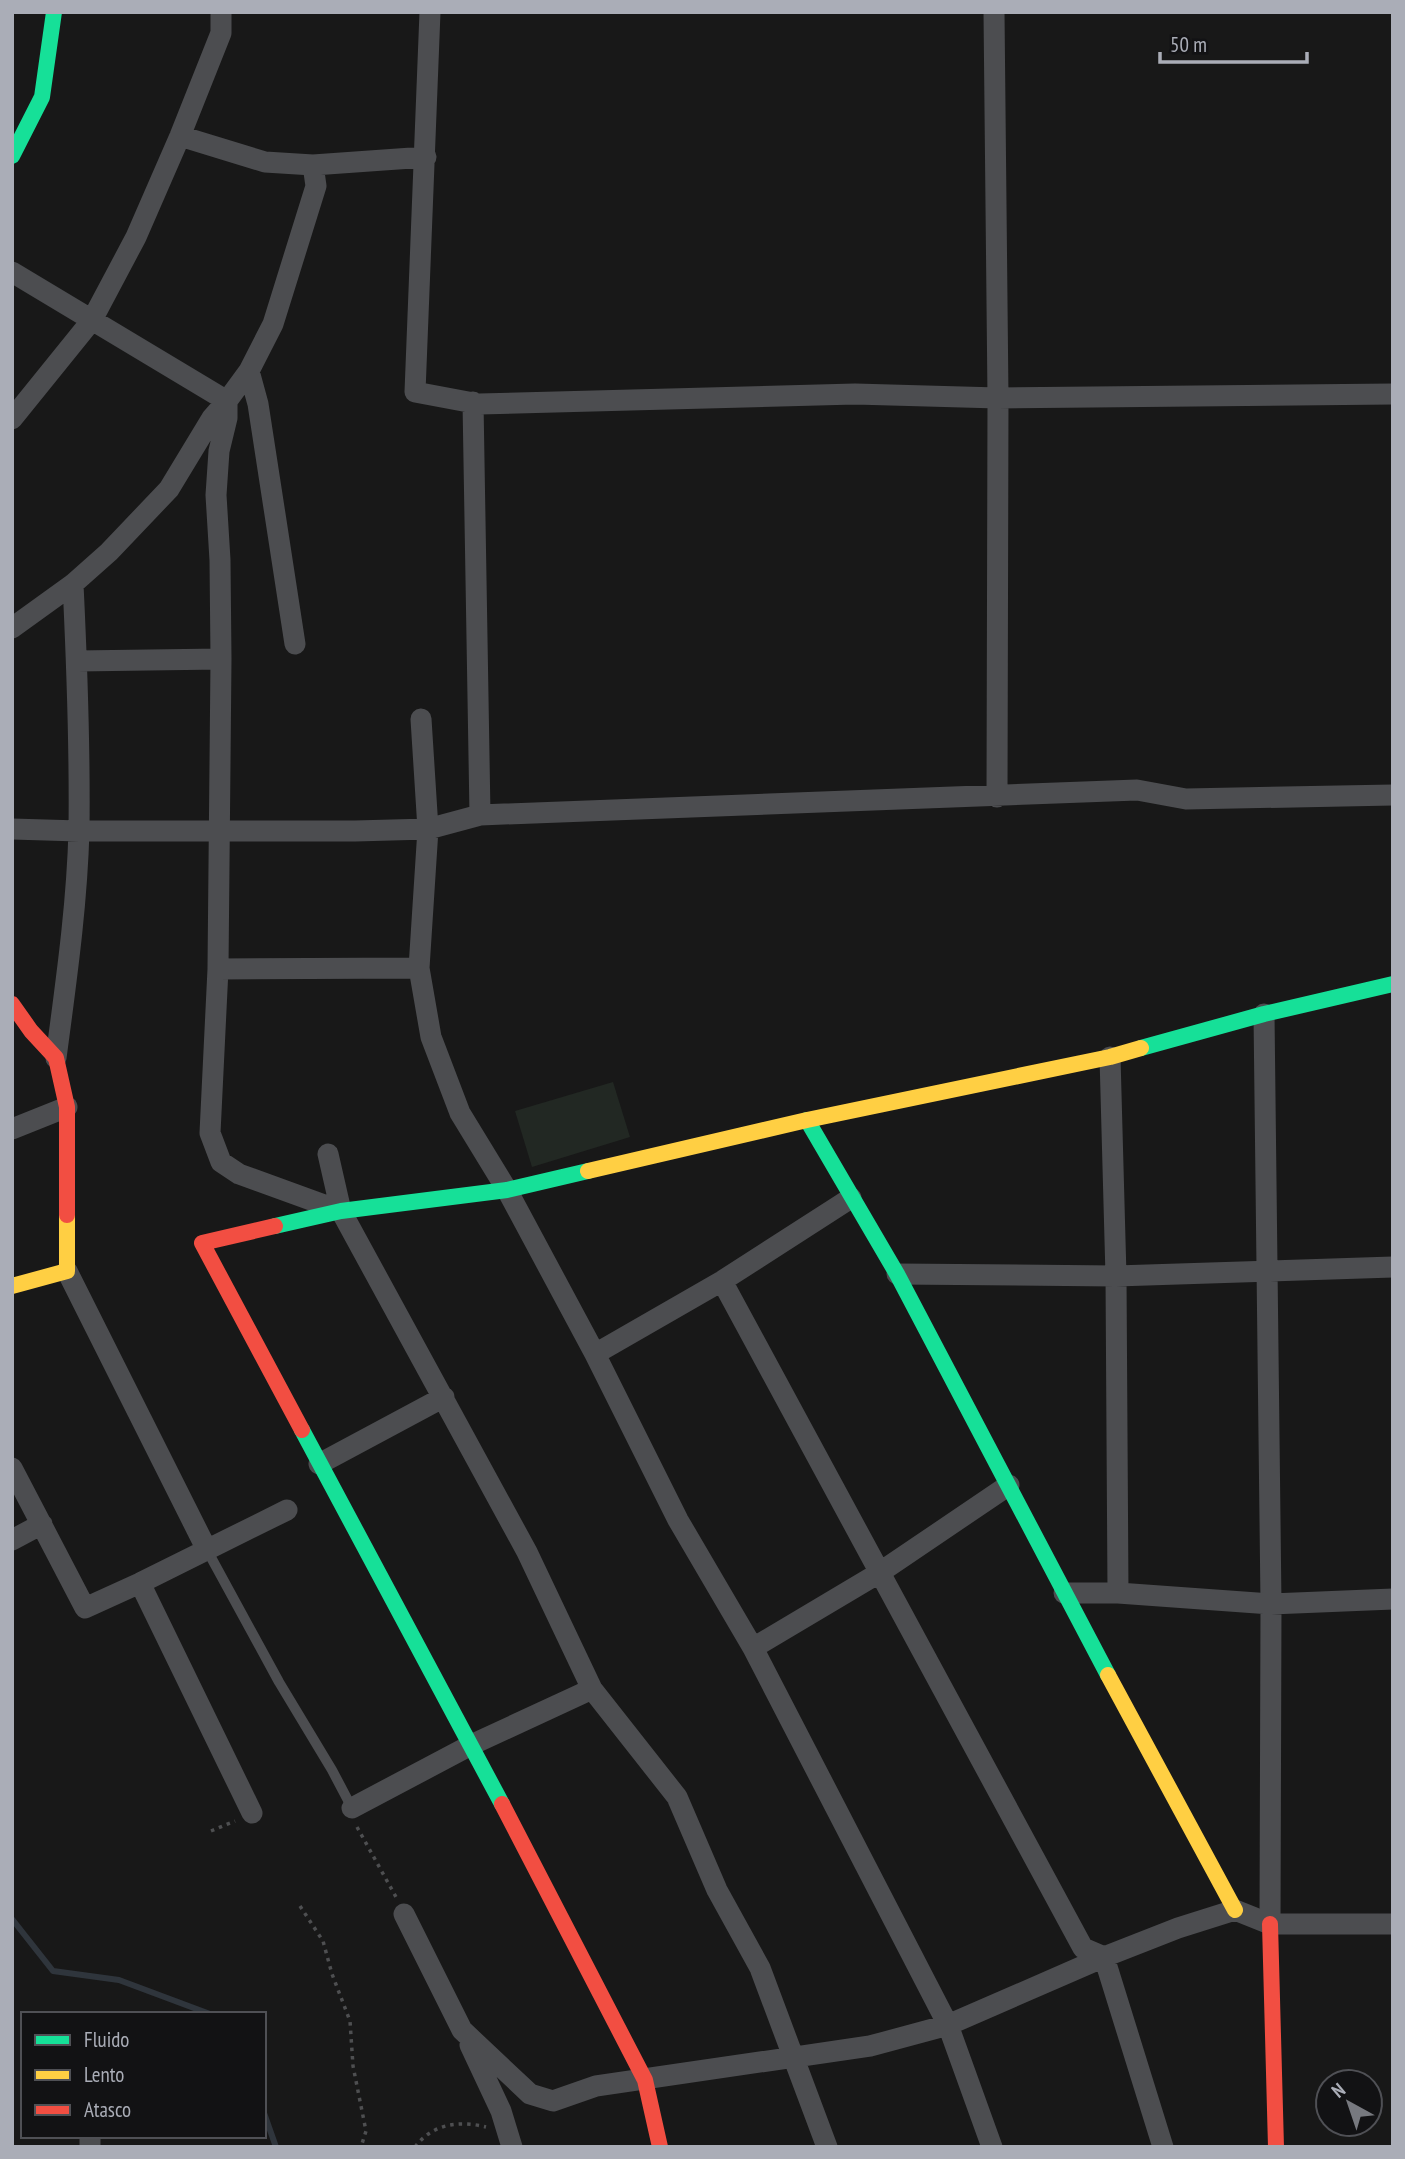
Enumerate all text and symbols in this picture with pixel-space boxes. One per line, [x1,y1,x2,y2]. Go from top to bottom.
scale bar [1160,21,1307,65]
text: 50 m [1170,31,1207,58]
legend [21,2012,266,2138]
text: Fluido [84,2026,129,2053]
text: Lento [84,2061,124,2088]
north arrow [1314,2068,1384,2138]
text: N [1326,2077,1350,2102]
text: Atasco [84,2096,131,2123]

